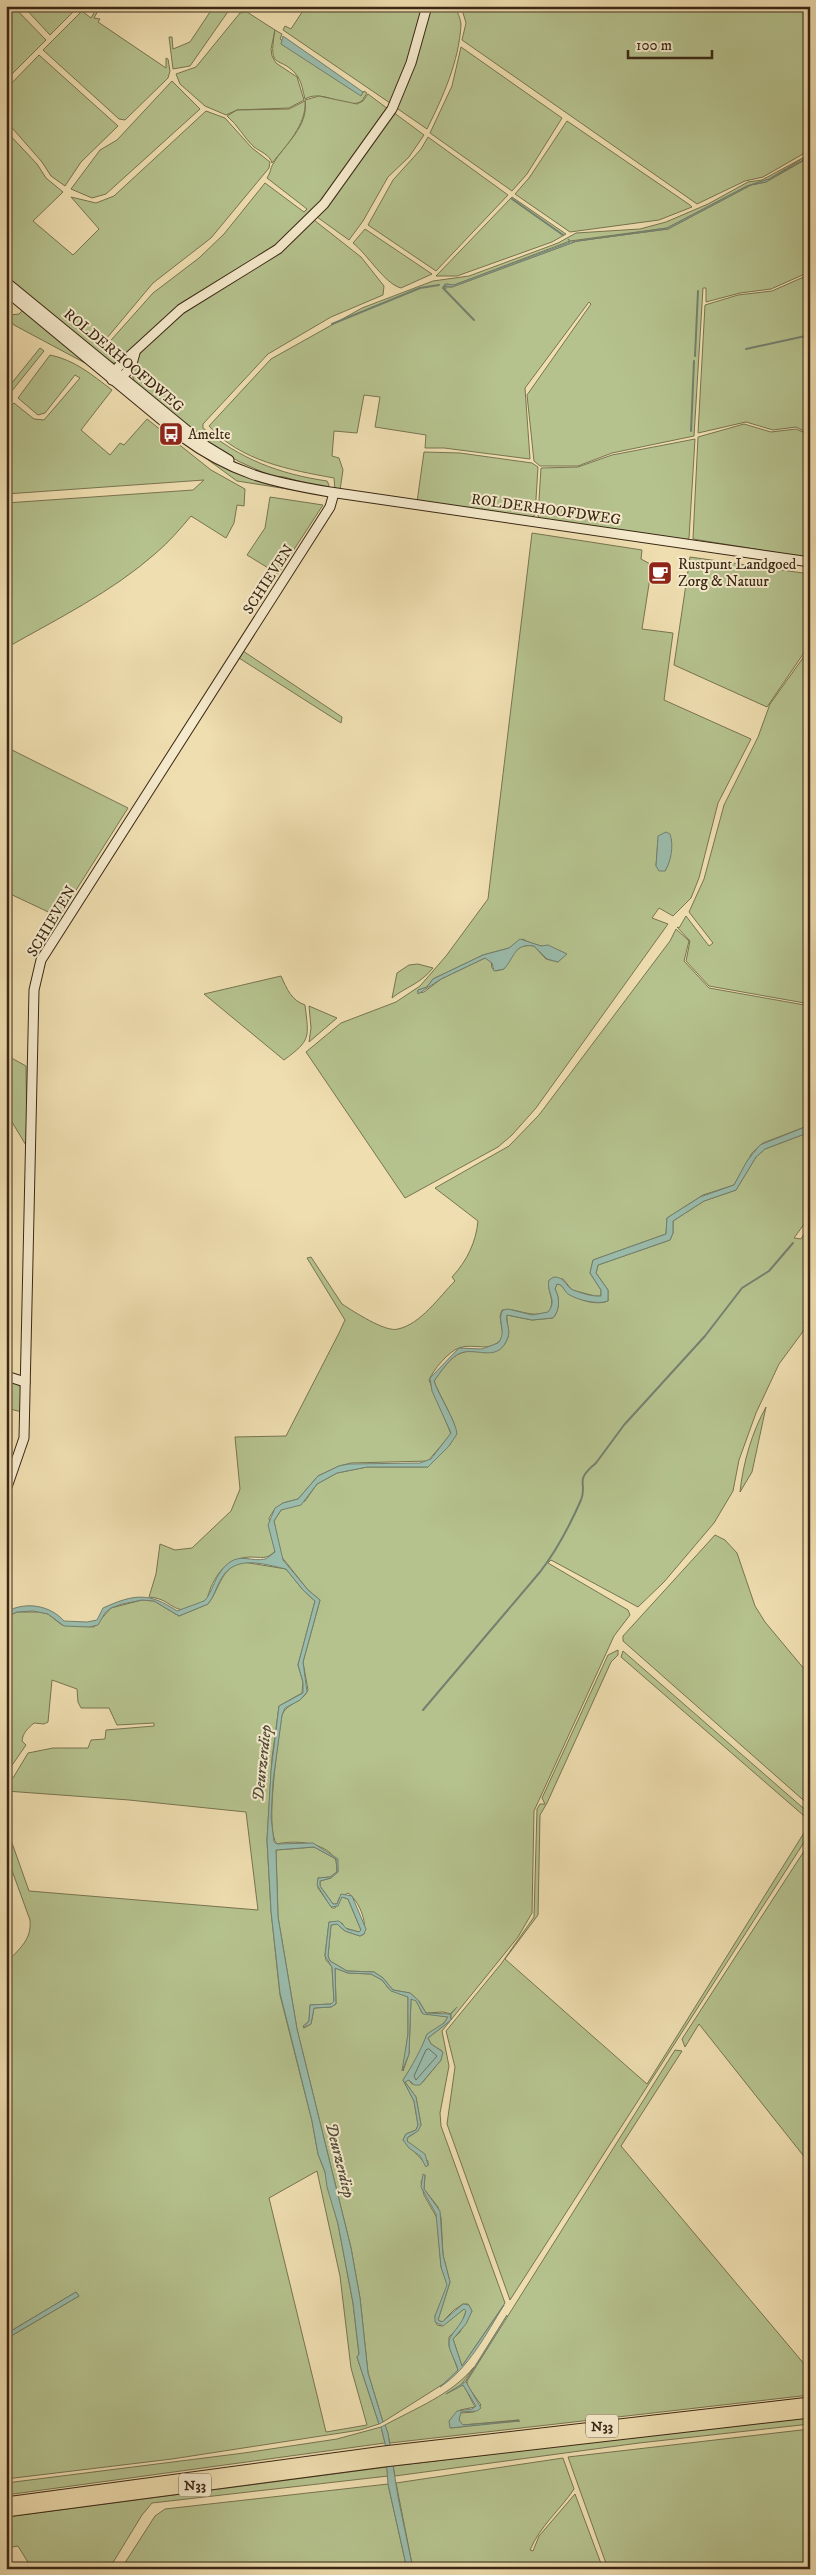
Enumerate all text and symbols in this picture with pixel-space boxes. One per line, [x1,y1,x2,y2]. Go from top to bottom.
scale bar [628,28,712,60]
text: 100 m [636,36,672,55]
street label: ROLDERHOOFDWEG [60,304,188,417]
bus stop icon: Amelte [158,421,184,447]
place label: Amelte [188,425,230,444]
street label: ROLDERHOOFDWEG [470,490,623,530]
street label: SCHIEVEN [239,541,298,618]
place label: Rustpunt Landgoed Zorg & Natuur [678,555,797,591]
cafe icon: Rustpunt Landgoed Zorg & Natuur [647,560,673,586]
street label: SCHIEVEN [23,882,80,960]
water label: Deurzerdiep [248,1724,276,1803]
water label: Deurzerdiep [321,2120,359,2200]
road number: N33 [586,2414,618,2438]
road number: N33 [179,2474,211,2496]

